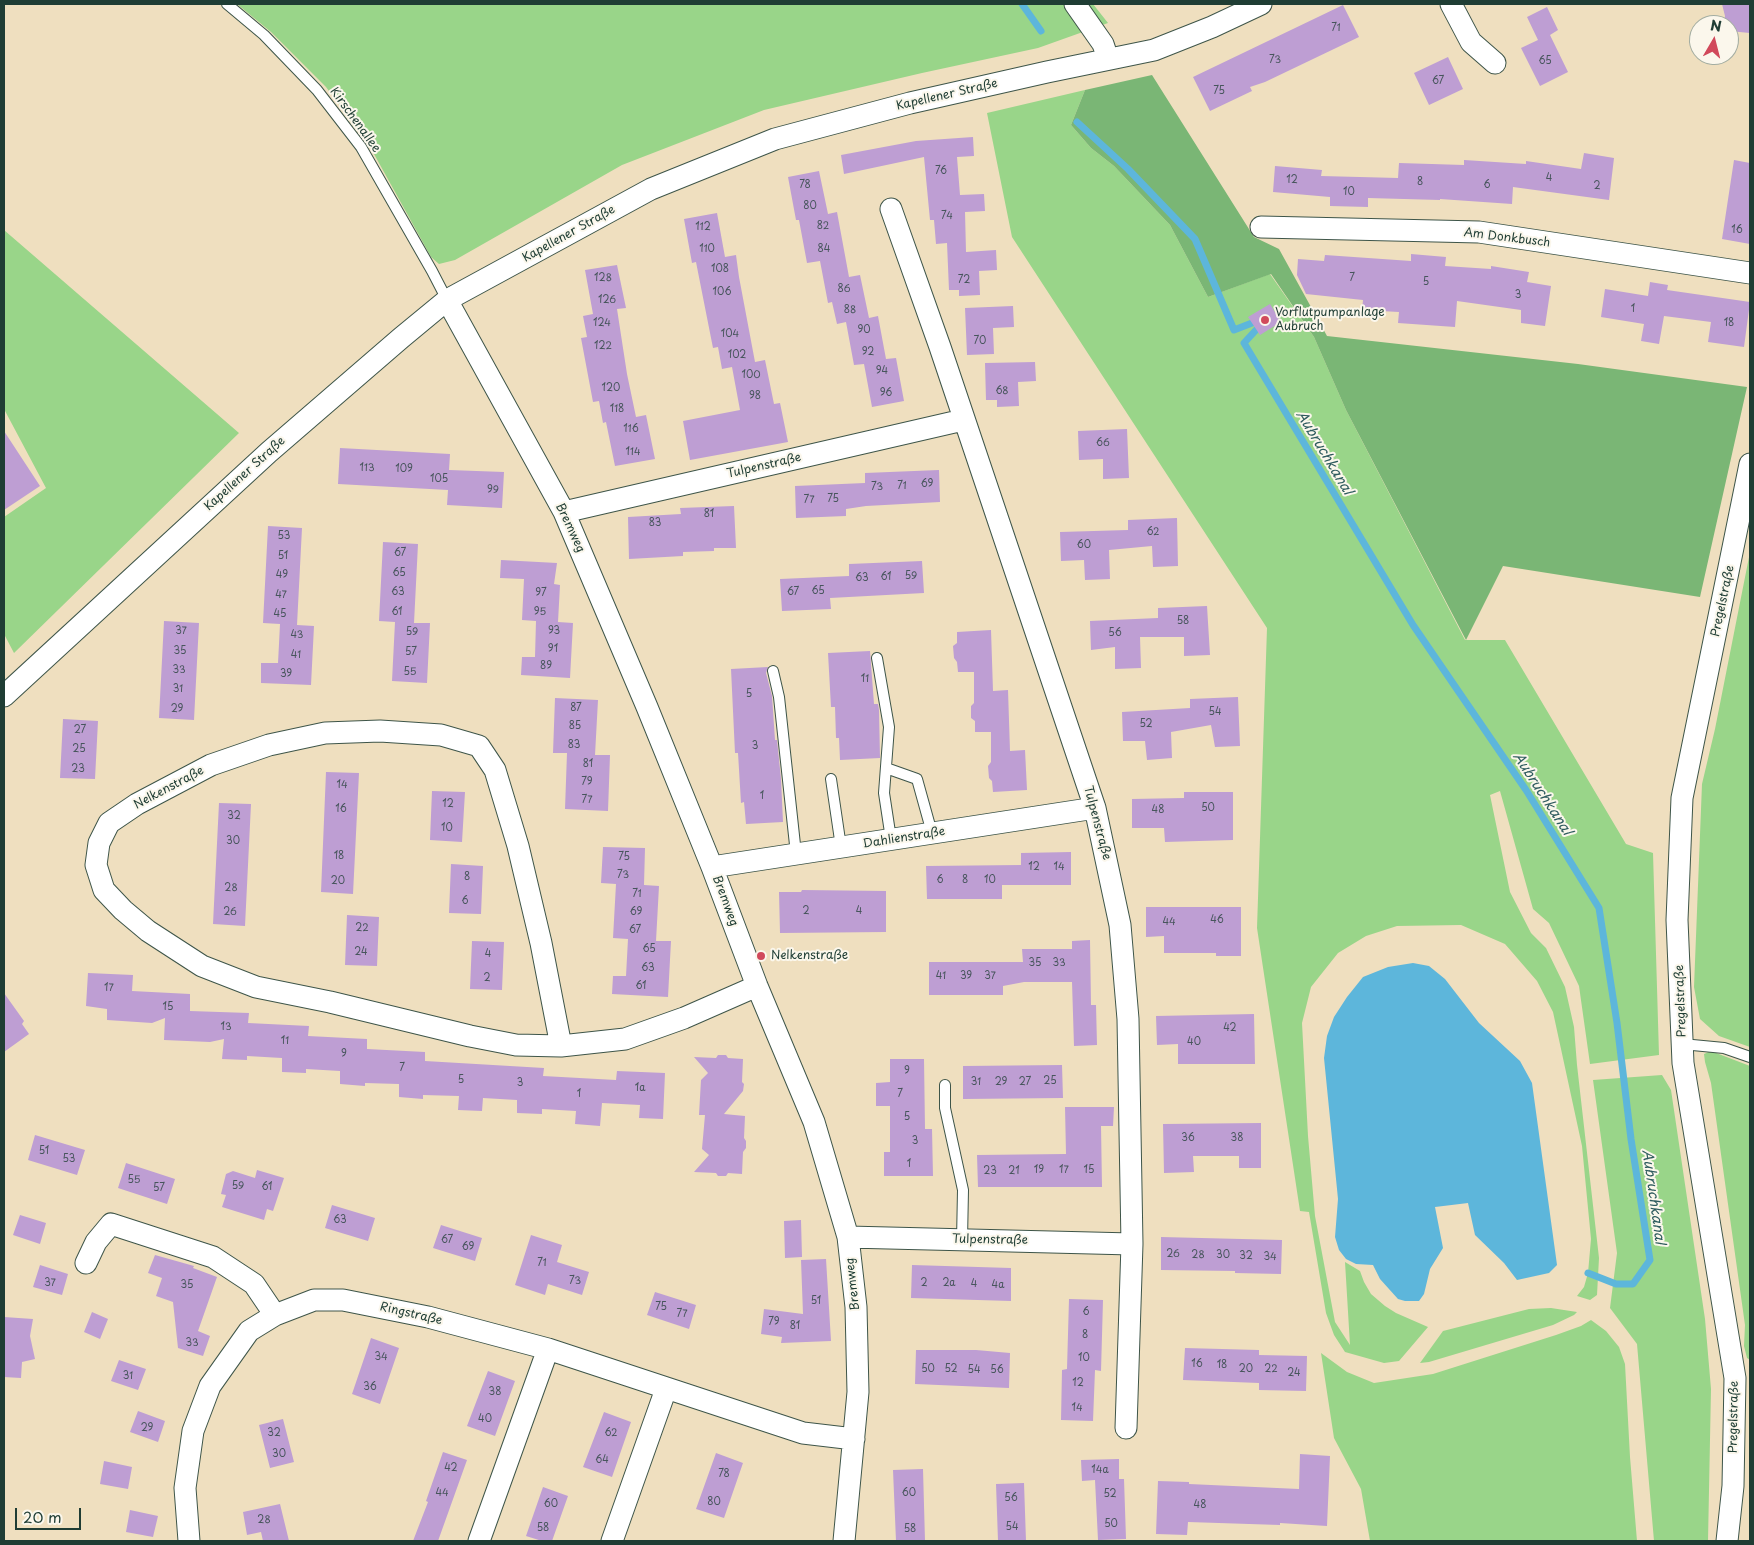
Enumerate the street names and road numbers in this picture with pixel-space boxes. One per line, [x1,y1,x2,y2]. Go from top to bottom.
street label: Kapellener Straße [895,76,999,114]
street label: Kirschenallee [327,85,383,155]
street label: Kapellener Straße [520,203,618,265]
street label: Am Donkbusch [1463,226,1551,250]
street label: Kapellener Straße [202,434,288,514]
street label: Tulpenstraße [725,450,803,482]
street label: Bremweg [552,501,588,555]
street label: Pregelstraße [1708,564,1738,638]
street label: Nelkenstraße [132,764,206,812]
street label: Tulpenstraße [1080,784,1114,862]
street label: Dahlienstraße [862,824,946,852]
street label: Bremweg [709,874,741,928]
street label: Pregelstraße [1673,964,1689,1038]
street label: Tulpenstraße [952,1232,1028,1248]
street label: Bremweg [843,1257,863,1311]
street label: Ringstraße [378,1300,444,1328]
street label: Pregelstraße [1726,1381,1742,1453]

